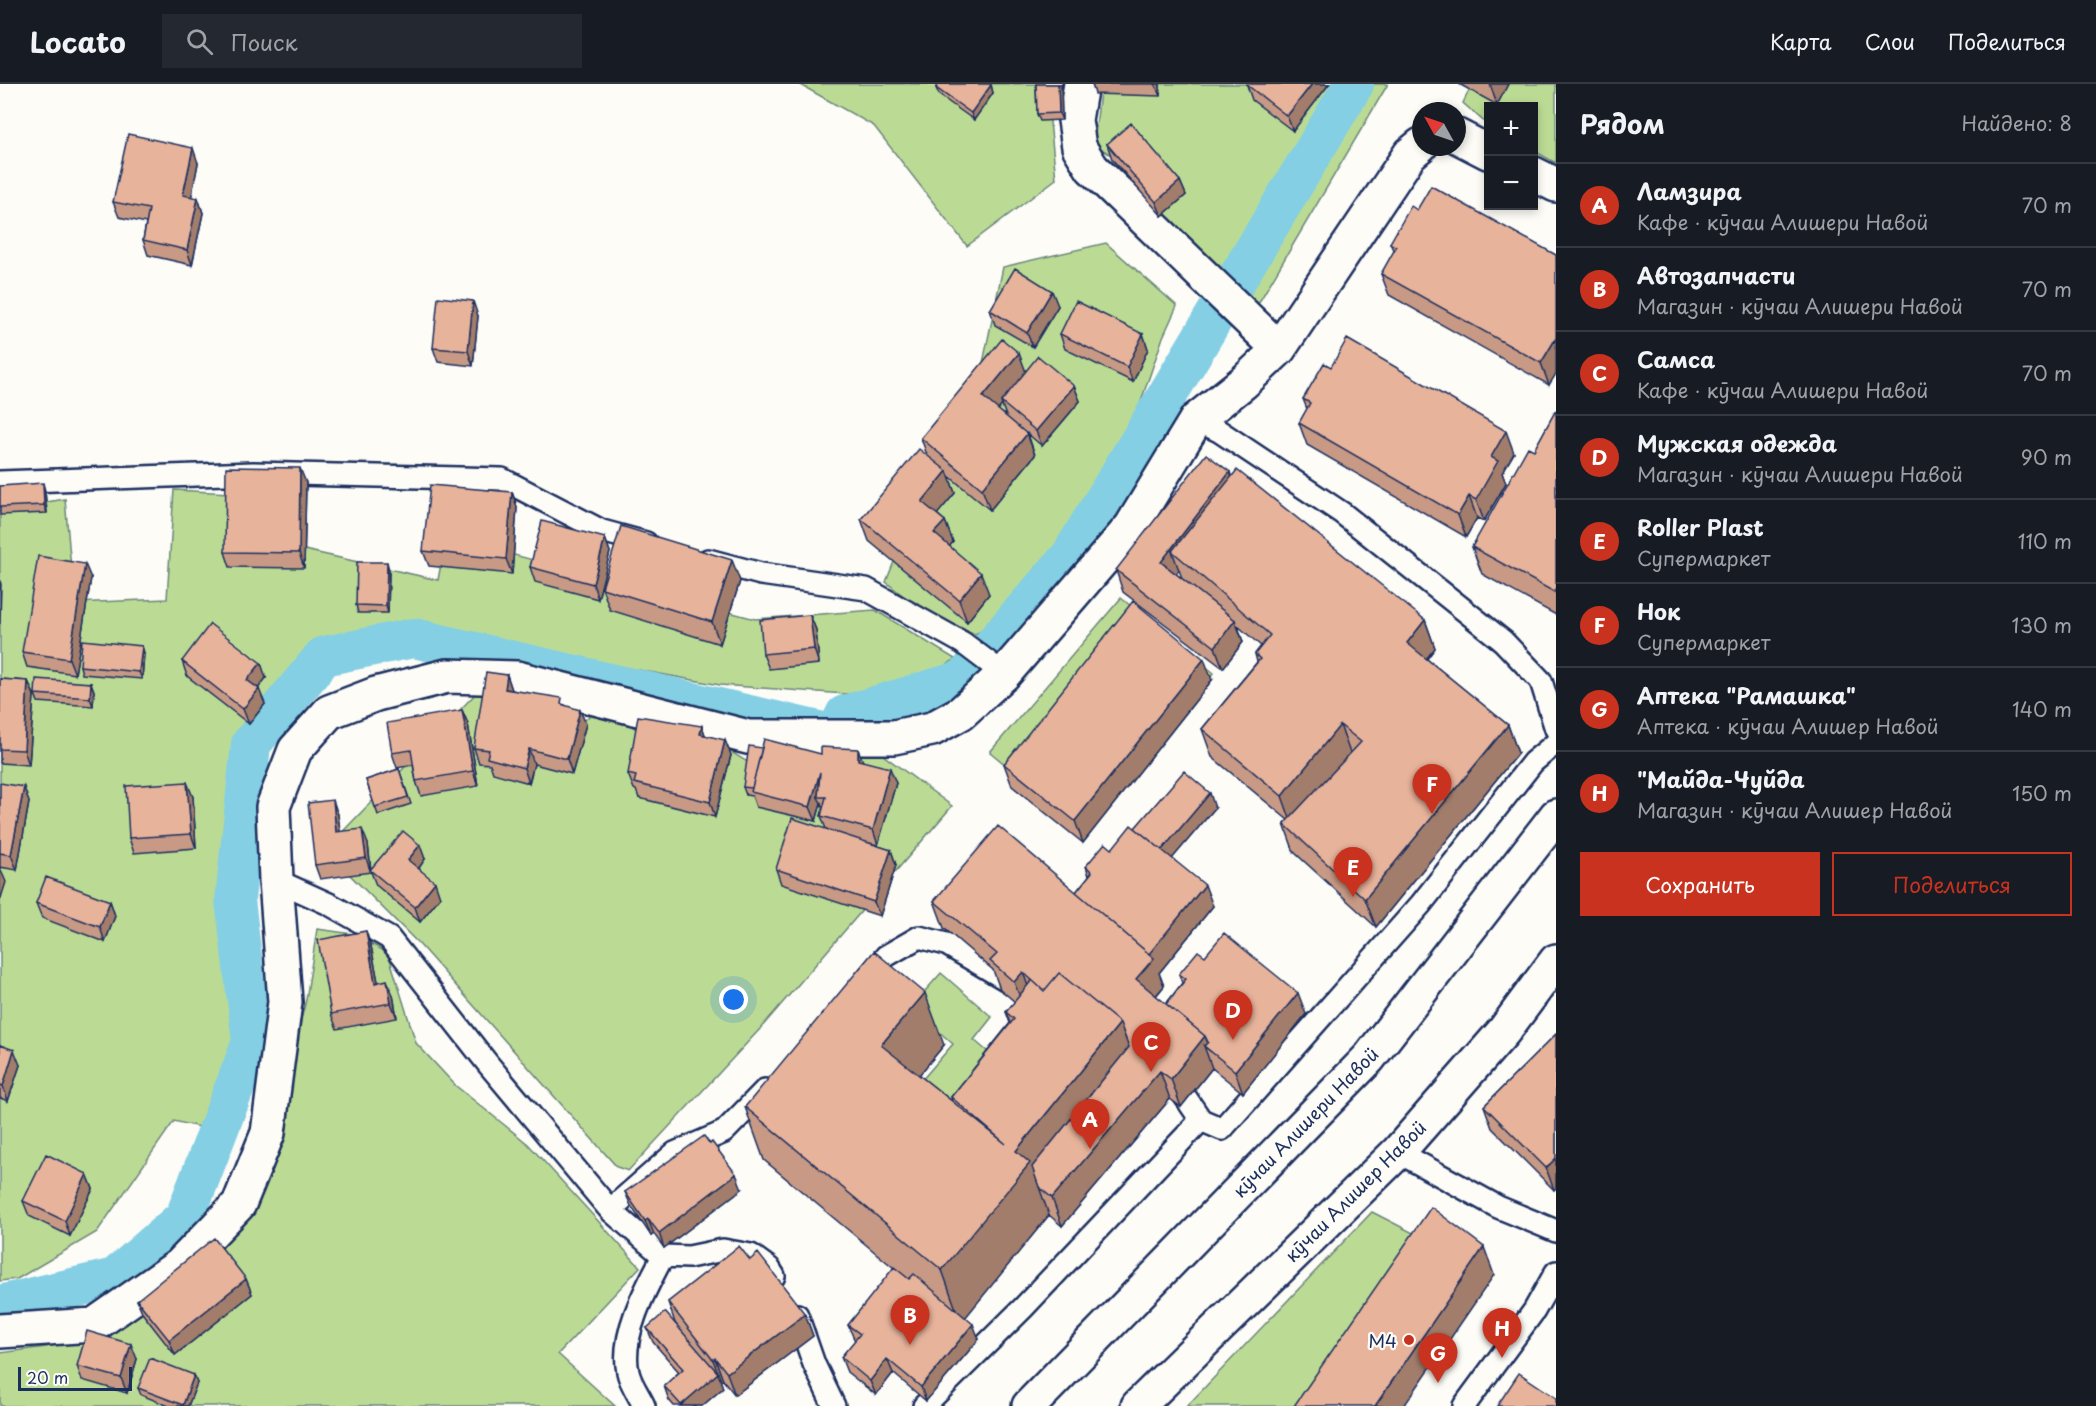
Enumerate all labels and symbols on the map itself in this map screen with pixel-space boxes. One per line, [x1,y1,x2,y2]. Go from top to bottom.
north arrow [1412,102,1466,156]
pin: F [1412,764,1452,814]
pin: E [1334,848,1372,897]
your location [719,985,748,1014]
pin: D [1214,990,1252,1040]
pin: C [1132,1022,1170,1072]
street label: кӯчаи Алишери Навоӣ [1226,1041,1384,1203]
pin: A [1070,1100,1110,1149]
street label: кӯчаи Алишер Навоӣ [1278,1114,1432,1268]
pin: B [890,1296,930,1345]
pin: H [1482,1308,1522,1358]
place label: М4 [1368,1327,1397,1354]
marker: М4 [1402,1333,1416,1347]
pin: G [1418,1334,1458,1383]
scale bar [18,1364,132,1392]

